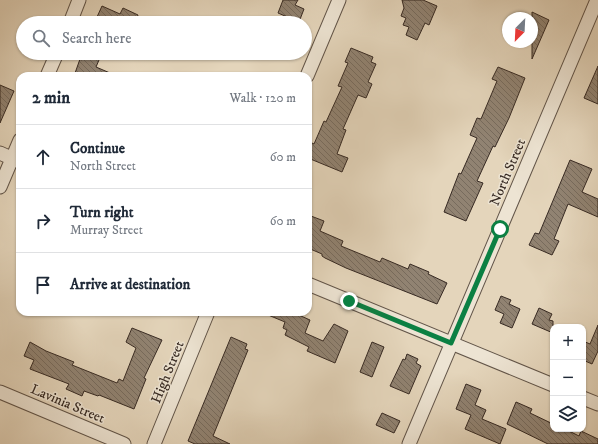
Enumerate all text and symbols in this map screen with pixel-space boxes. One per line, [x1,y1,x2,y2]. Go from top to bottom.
north arrow [502,12,538,48]
search box [16,16,312,60]
icon: search [30,27,52,49]
text: Search here [62,29,131,48]
text: 2 min [32,87,70,109]
text: Walk · 120 m [230,90,296,106]
street label: North Street [486,136,530,209]
text: Continue [70,139,125,158]
icon: ahead [32,146,54,168]
text: 60 m [270,149,296,165]
text: North Street [70,158,136,174]
text: Turn right [70,203,133,222]
icon: right [32,210,54,232]
text: 60 m [270,213,296,229]
route start [491,220,509,238]
text: Murray Street [70,222,143,238]
icon: arrive [32,274,54,296]
text: Arrive at destination [70,275,190,294]
route end [340,292,358,310]
map controls [550,324,586,432]
button: + [550,324,586,360]
street label: High Street [147,338,189,406]
button: − [550,360,586,396]
street label: Lavinia Street [28,380,108,428]
button: layers [550,396,586,432]

